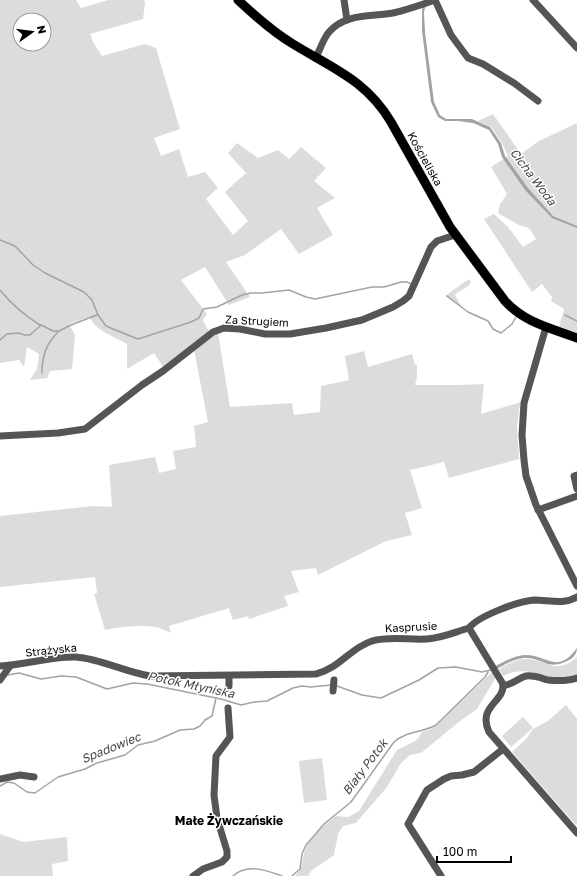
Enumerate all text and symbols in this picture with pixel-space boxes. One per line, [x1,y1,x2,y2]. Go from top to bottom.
north arrow [12,12,52,52]
text: N [35,24,50,35]
street label: Kościeliska [405,129,446,188]
water label: Cicha Woda [507,145,560,209]
street label: Za Strugiem [225,312,289,329]
street label: Kasprusie [384,619,437,634]
street label: Strążyska [25,640,77,659]
water label: Potok Młyniska [146,668,237,701]
water label: Spadowiec [79,728,144,766]
water label: Biały Potok [339,735,391,797]
district label: Małe Żywczańskie [175,813,283,828]
scale bar [437,838,511,864]
text: 100 m [443,844,477,859]

